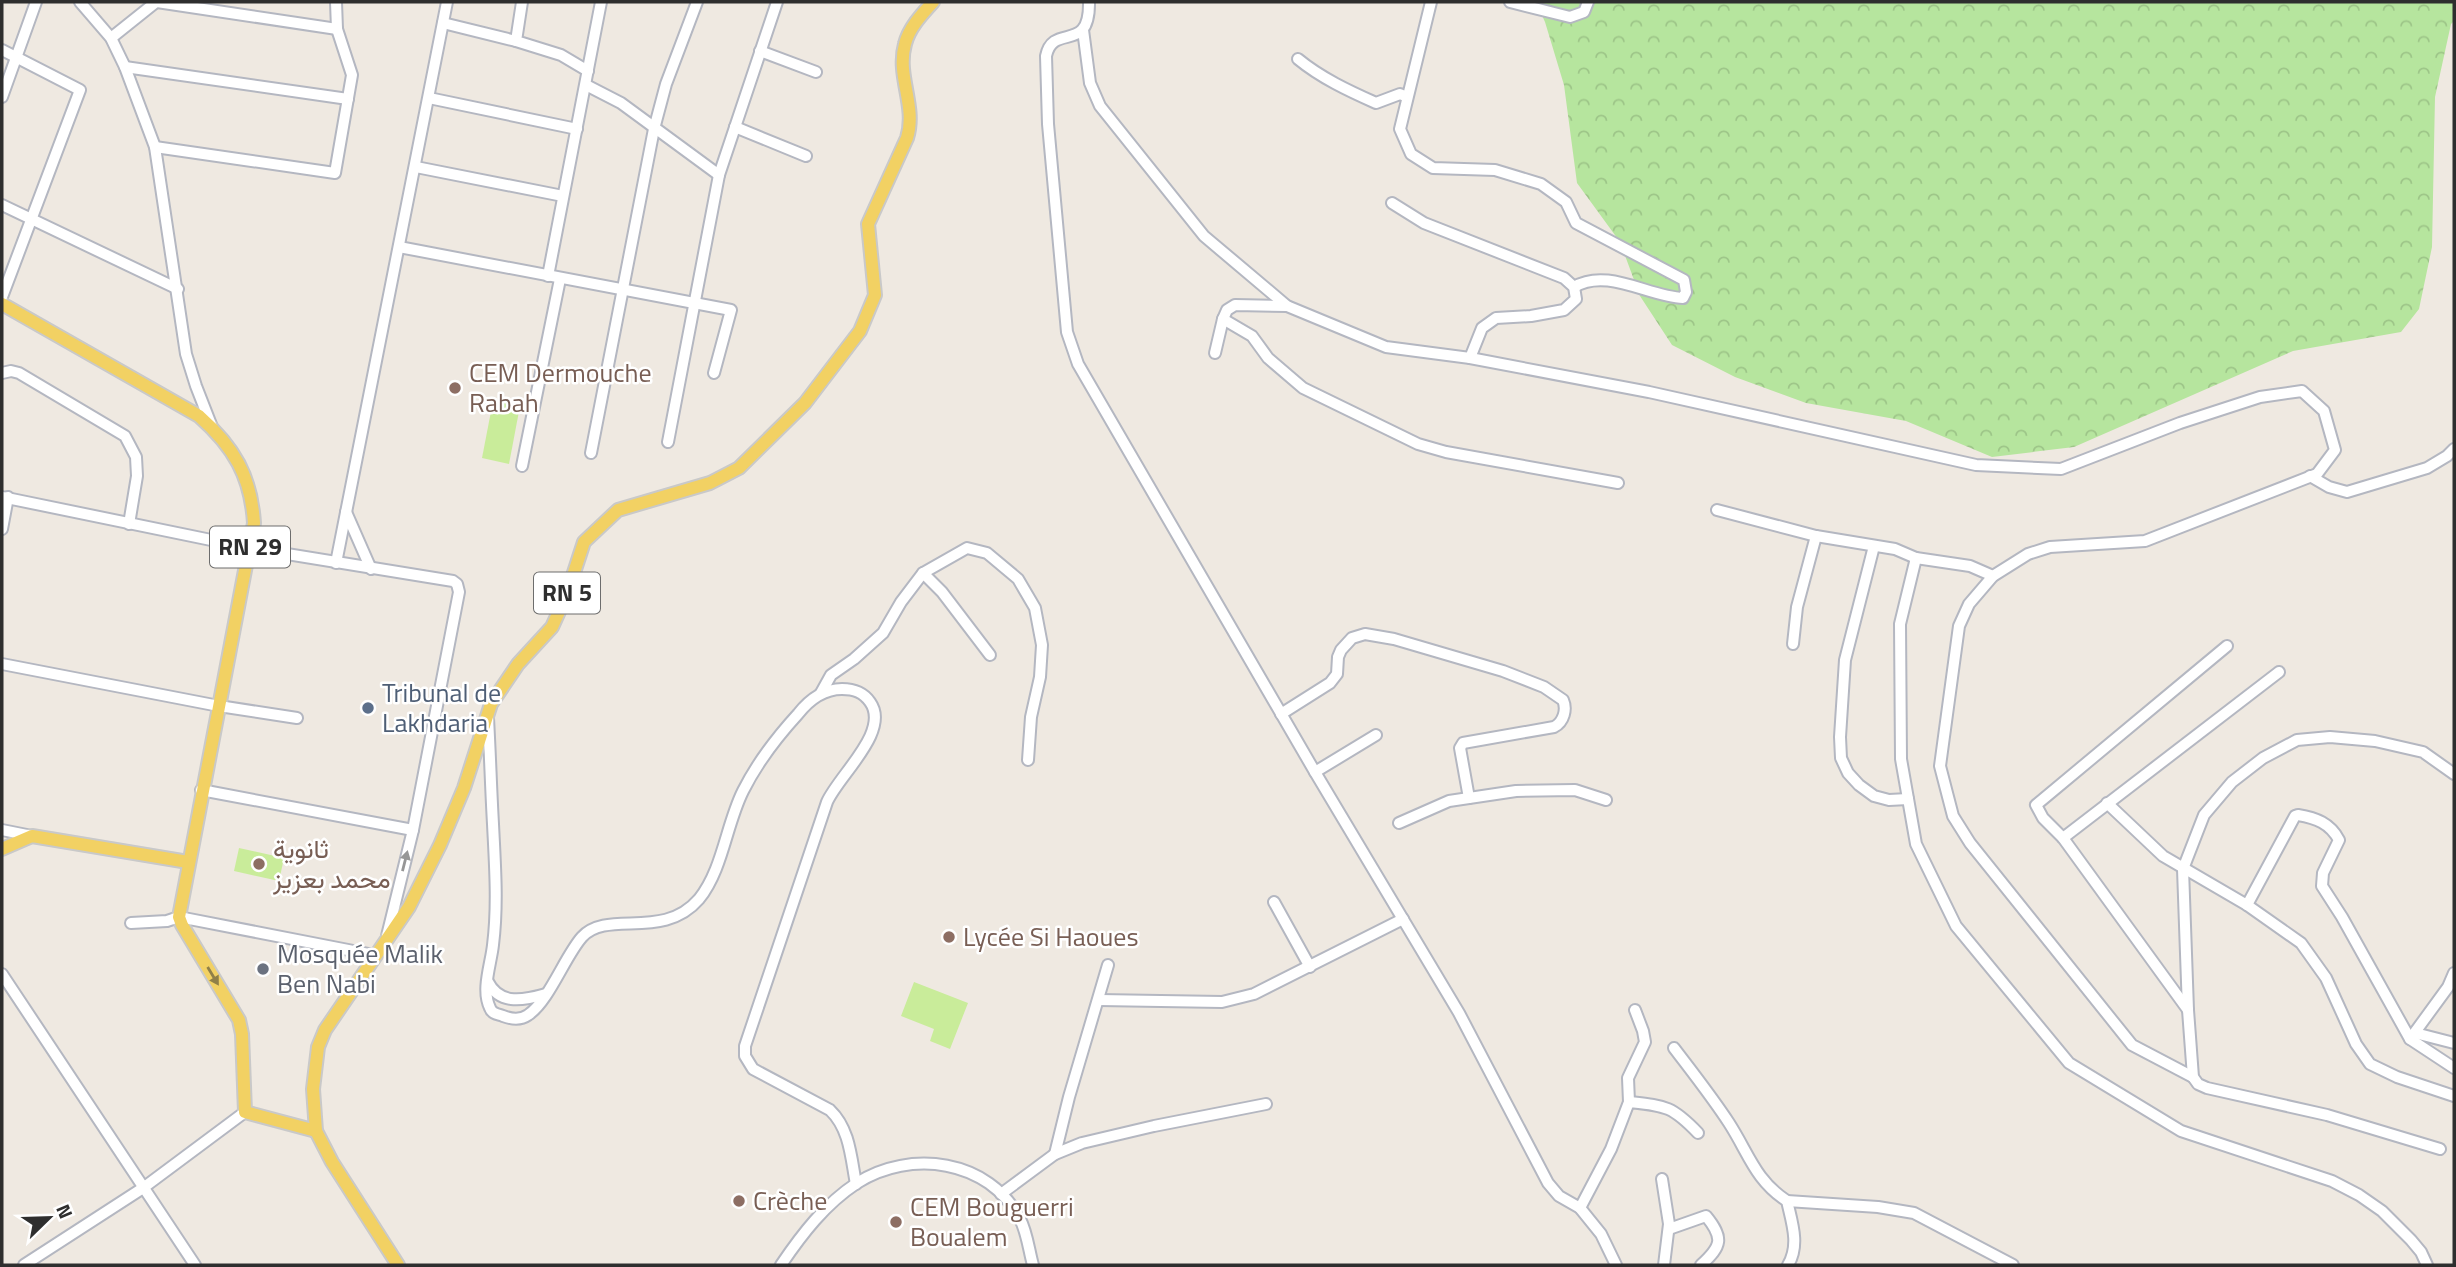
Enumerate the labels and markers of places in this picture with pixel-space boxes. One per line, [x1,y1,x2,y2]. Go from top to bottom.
place label: CEM Dermouche Rabah [469,353,652,422]
marker: CEM Dermouche Rabah [447,380,463,396]
place label: Tribunal de Lakhdaria [382,673,501,742]
marker: Tribunal de Lakhdaria [360,700,376,716]
place label: ثانوية محمد بعزيز [272,829,391,898]
marker: ثانوية محمد بعزيز [251,856,267,872]
place label: Lycée Si Haoues [963,917,1139,956]
marker: Lycée Si Haoues [941,929,957,945]
place label: Mosquée Malik Ben Nabi [277,934,443,1003]
marker: Mosquée Malik Ben Nabi [255,961,271,977]
place label: Crèche [753,1181,827,1220]
place label: CEM Bouguerri Boualem [910,1187,1074,1256]
marker: Crèche [731,1193,747,1209]
marker: CEM Bouguerri Boualem [888,1214,904,1230]

